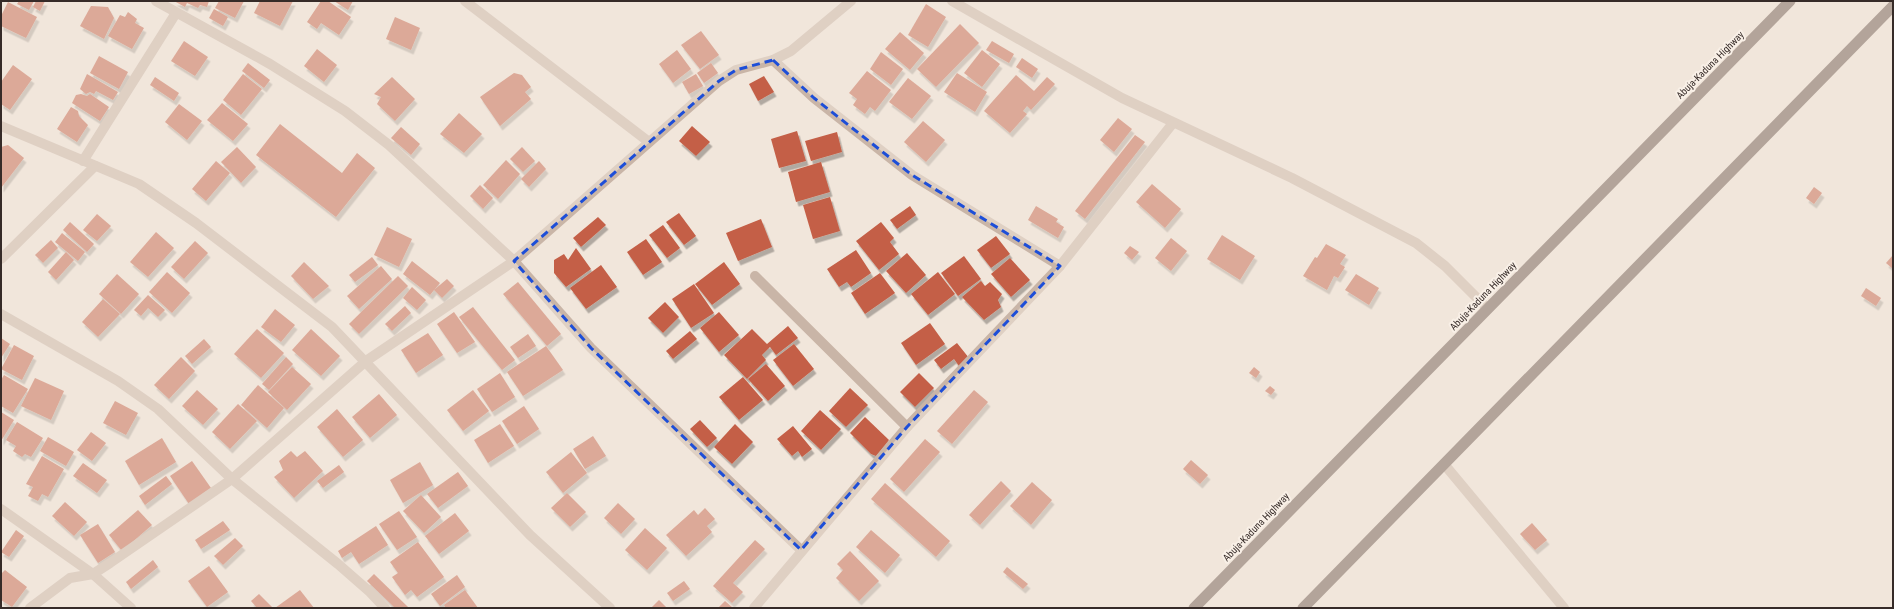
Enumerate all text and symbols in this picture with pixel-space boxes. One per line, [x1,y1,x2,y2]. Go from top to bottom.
street label: Abuja-Kaduna Highway [1674,29,1746,101]
street label: Abuja-Kaduna Highway [1448,260,1518,332]
street label: Abuja-Kaduna Highway [1221,491,1291,563]

